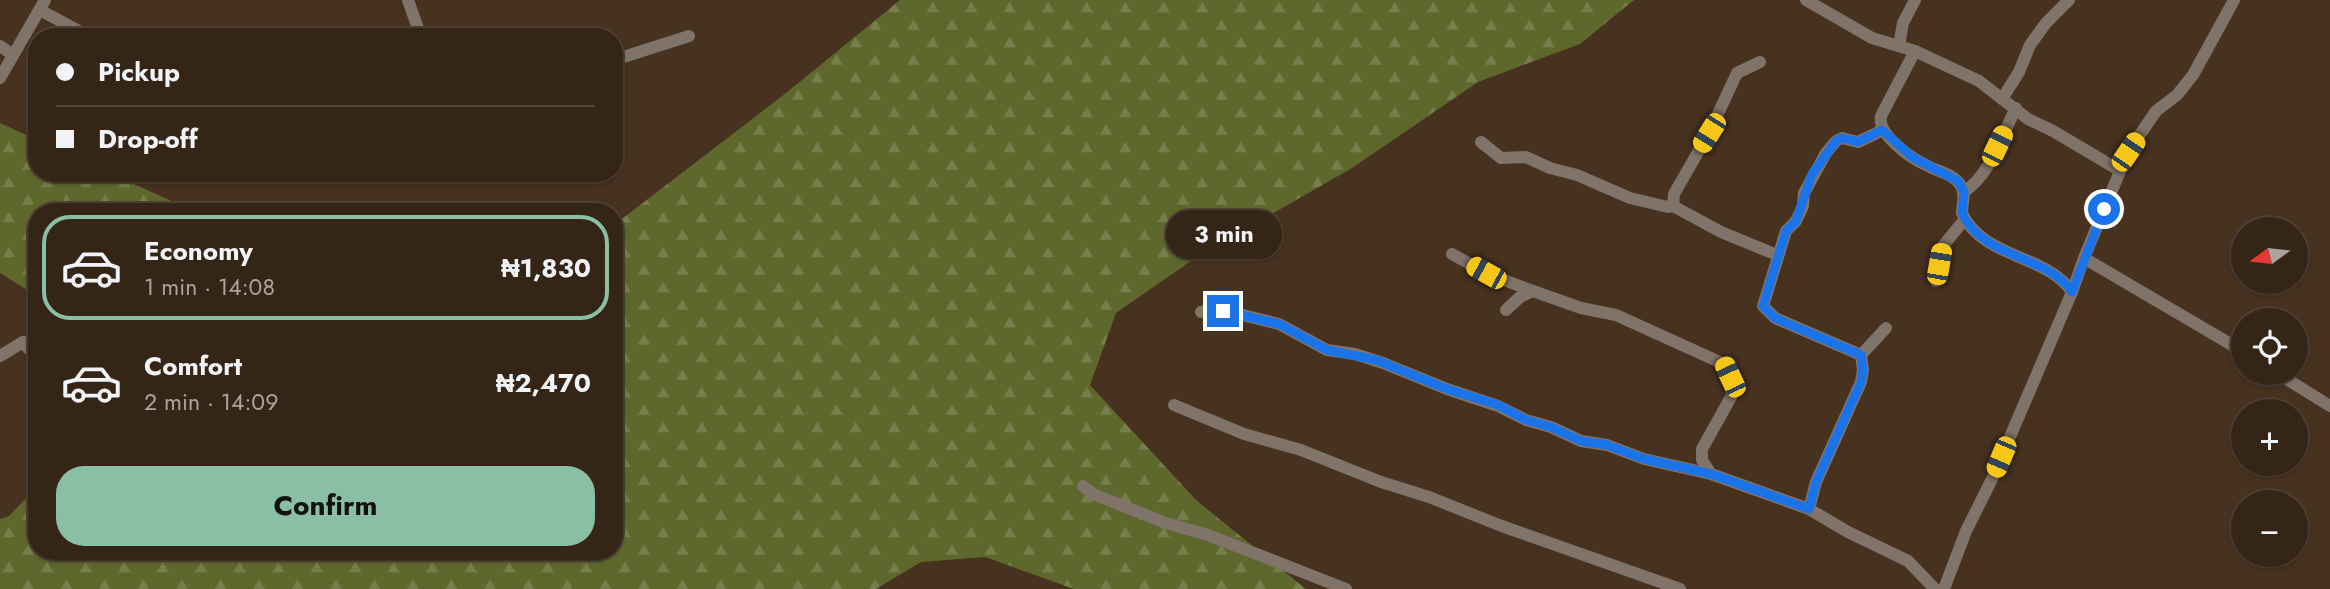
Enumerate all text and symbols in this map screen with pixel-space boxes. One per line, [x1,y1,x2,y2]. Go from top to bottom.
text: Pickup [98,53,180,91]
car [1689,110,1730,156]
text: Drop-off [98,120,198,158]
car [1979,123,2016,169]
car [2108,129,2149,175]
route start [2088,193,2120,225]
callout: 3 min [1165,210,1281,258]
text: 3 min [1194,217,1254,251]
north arrow [2231,217,2308,294]
map controls [2231,217,2308,567]
text: Economy [144,232,253,270]
icon: car [60,236,123,299]
car [1926,241,1953,287]
text: ₦1,830 [501,249,591,287]
car [1463,254,1510,292]
text: 1 min · 14:08 [144,270,275,304]
route end [1207,295,1239,327]
button: locate [2231,308,2308,385]
text: Comfort [144,347,242,385]
icon: car [60,351,123,414]
car [1712,354,1749,400]
text: ₦2,470 [496,364,591,402]
text: 2 min · 14:09 [144,385,278,419]
button: + [2231,399,2308,476]
car [1984,434,2019,480]
button: Confirm [56,466,595,546]
button: − [2231,490,2308,567]

